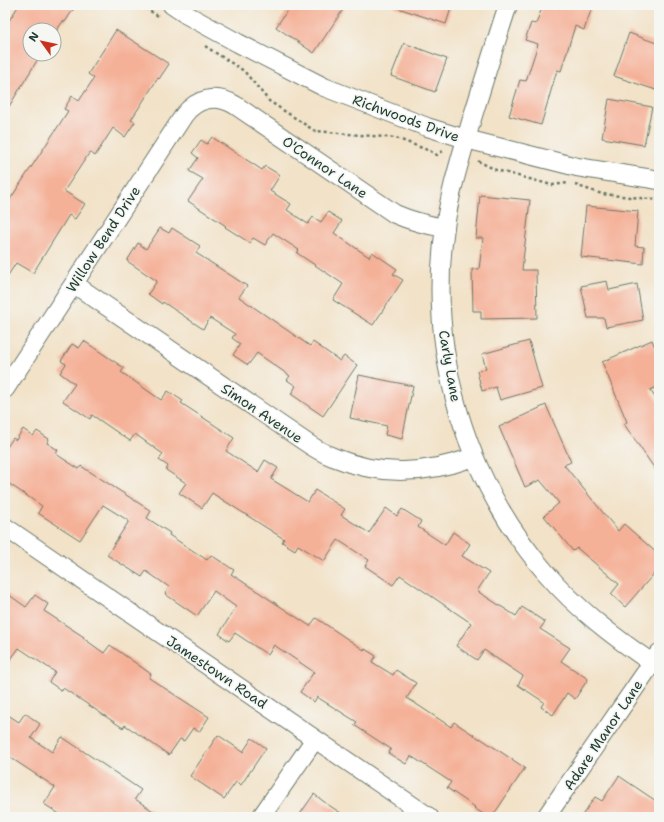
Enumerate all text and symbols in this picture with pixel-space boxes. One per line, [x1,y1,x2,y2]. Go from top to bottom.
north arrow [22,22,62,62]
text: N [25,29,43,45]
street label: Richwoods Drive [350,90,462,146]
street label: O'Connor Lane [279,132,371,202]
street label: Willow Bend Drive [62,182,144,296]
street label: Carly Lane [435,329,465,403]
street label: Simon Avenue [218,379,306,447]
street label: Jamestown Road [163,632,271,713]
street label: Adare Manor Lane [559,676,647,794]

